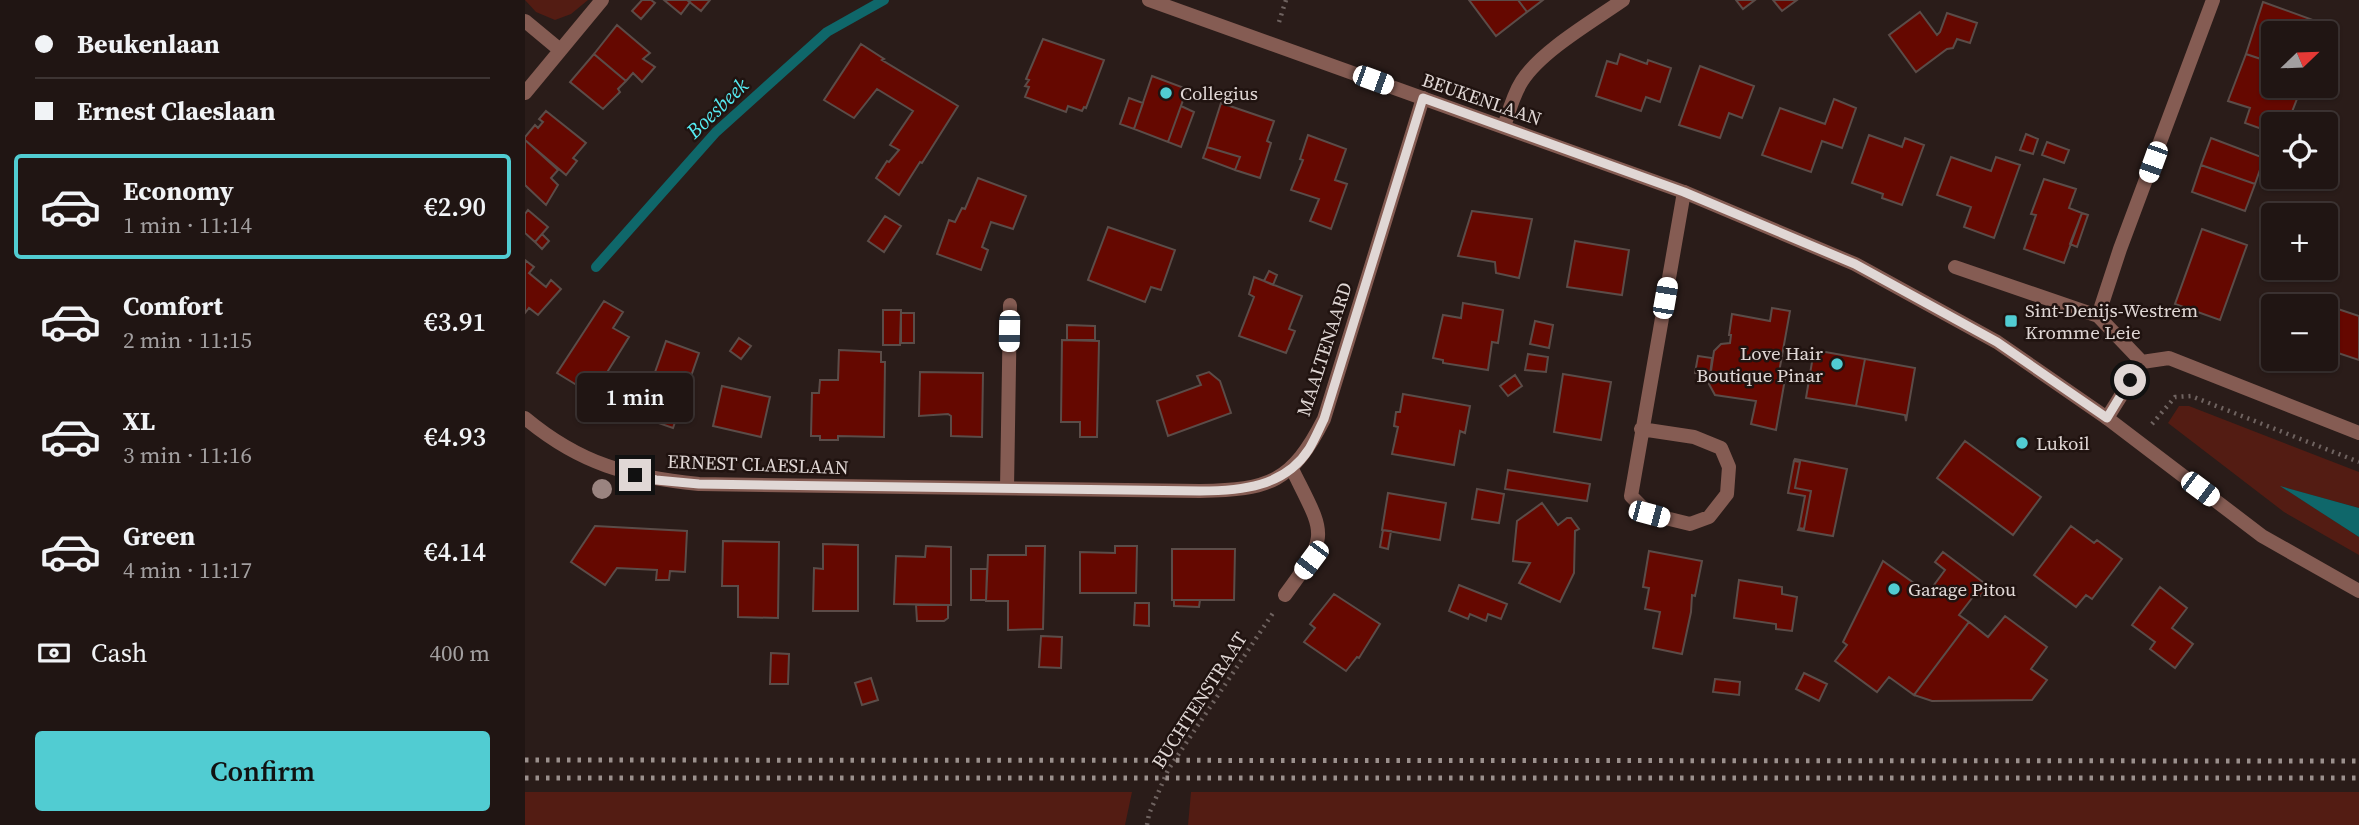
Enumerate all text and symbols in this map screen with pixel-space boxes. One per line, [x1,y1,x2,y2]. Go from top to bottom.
north arrow [2261,21,2338,98]
map controls [2261,21,2338,371]
text: Beukenlaan [77,26,220,62]
car [1350,63,1397,97]
street label: BEUKENLAAN [1419,66,1545,132]
water label: Boesbeek [679,71,755,146]
place label: Collegius [1180,80,1258,106]
marker: Collegius [1158,85,1174,101]
text: Ernest Claeslaan [77,93,276,129]
button: locate [2261,112,2338,189]
car [2136,139,2171,185]
text: Economy [123,173,234,209]
icon: car [39,175,102,238]
text: €2.90 [424,189,486,225]
button: + [2261,203,2338,280]
text: 1 min · 11:14 [123,209,252,241]
car [1652,275,1679,321]
street label: MAALTENAARD [1290,279,1358,419]
text: Comfort [123,288,223,324]
icon: car [39,290,102,353]
button: − [2261,294,2338,371]
place label: Sint-Denijs-Westrem Kromme Leie [2025,297,2198,345]
text: €3.91 [424,304,486,340]
car [999,310,1020,352]
marker: Sint-Denijs-Westrem Kromme Leie [2003,313,2019,329]
text: 2 min · 11:15 [123,324,252,356]
place label: Love Hair Boutique Pinar [1696,340,1823,388]
marker: Love Hair Boutique Pinar [1829,356,1845,372]
route start [2114,364,2146,396]
callout: 1 min [577,374,693,422]
text: 1 min [605,381,665,413]
text: XL [123,403,155,439]
icon: car [39,405,102,468]
text: €4.93 [424,419,486,455]
place label: Lukoil [2036,430,2090,456]
marker: Lukoil [2014,435,2030,451]
text: 3 min · 11:16 [123,439,252,471]
street label: ERNEST CLAESLAAN [667,448,849,480]
route end [619,459,651,491]
car [2177,468,2224,510]
car [1626,498,1673,530]
text: Green [123,518,195,554]
icon: car [39,520,102,583]
text: €4.14 [424,534,486,570]
car [1290,537,1333,583]
text: 4 min · 11:17 [123,554,252,586]
place label: Garage Pitou [1908,576,2016,602]
marker: Garage Pitou [1886,581,1902,597]
street label: BUCHTENSTRAAT [1145,626,1253,773]
icon: cash [35,634,73,672]
text: Cash [91,635,147,671]
text: 400 m [429,637,490,669]
button: Confirm [35,731,490,811]

